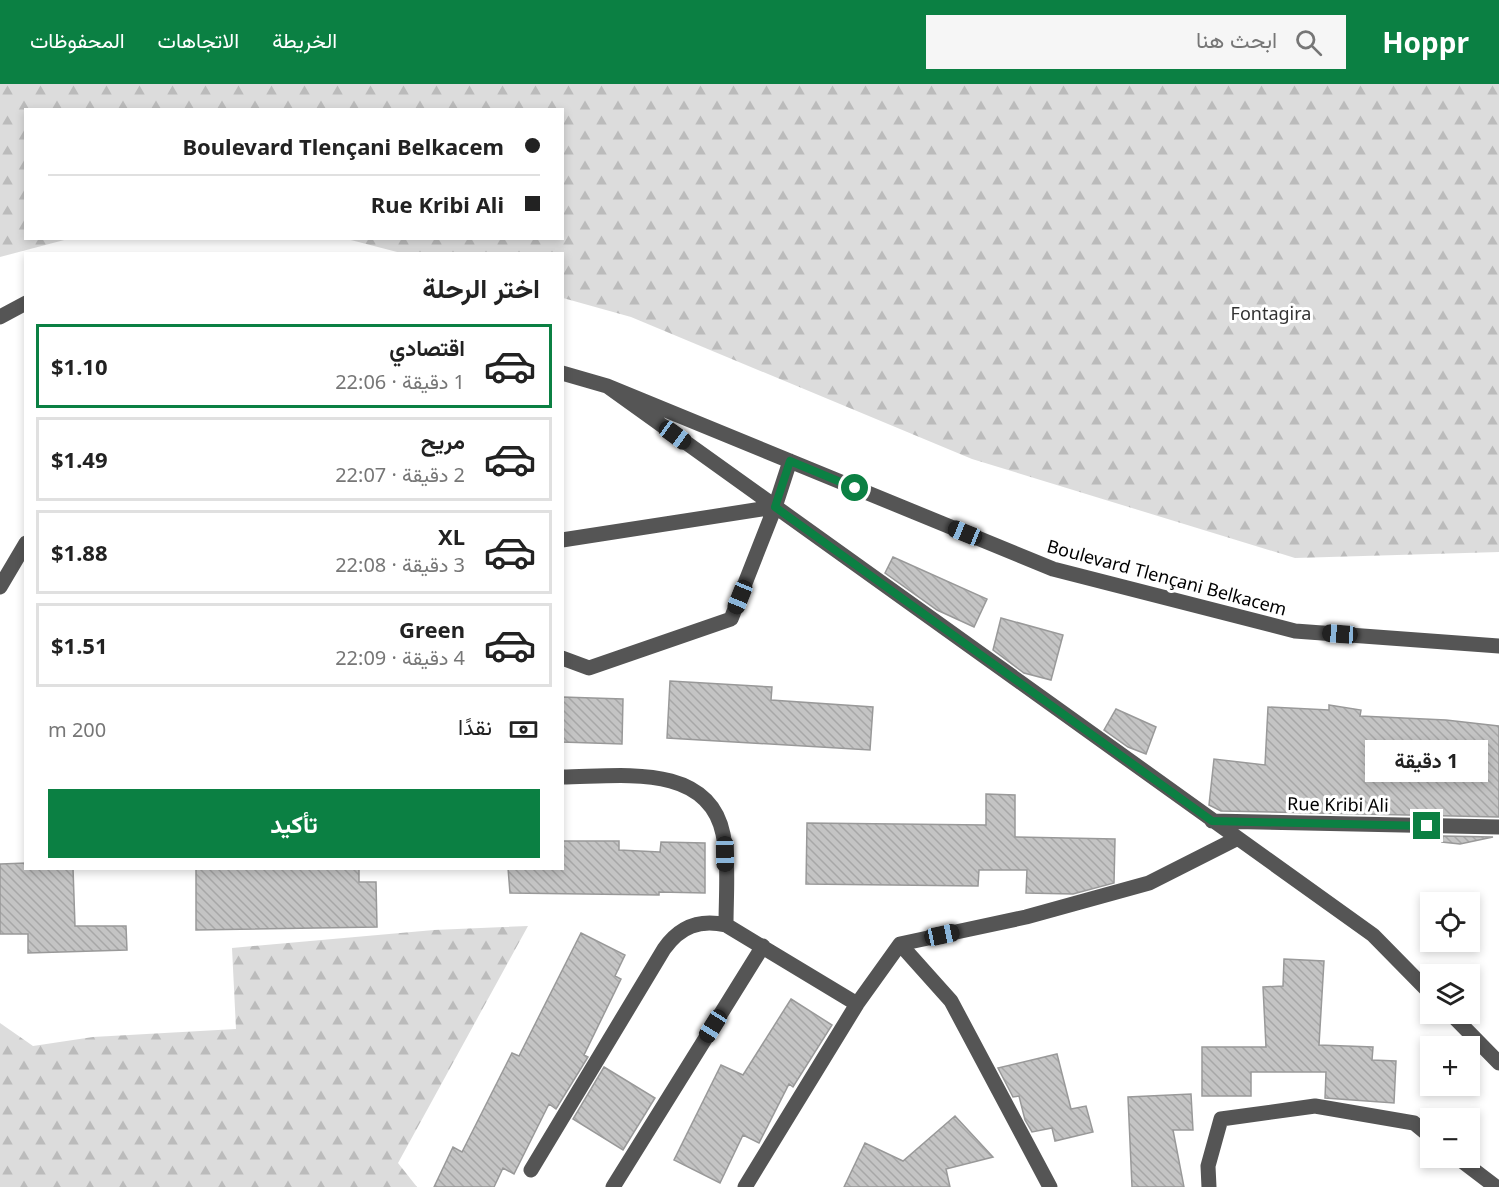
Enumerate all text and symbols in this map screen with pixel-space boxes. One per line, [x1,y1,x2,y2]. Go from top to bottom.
search box [926,15,1346,69]
text: Hoppr [1382,23,1469,61]
text: ابحث هنا [1196,24,1277,54]
text: المحفوظات [30,26,125,54]
text: الاتجاهات [158,26,239,54]
text: الخريطة [272,26,337,54]
icon: search [1292,26,1325,59]
text: Boulevard Tlençani Belkacem [182,131,504,161]
text: Rue Kribi Ali [371,189,504,219]
text: اختر الرحلة [422,269,540,306]
park label: Fontagira [1231,301,1311,325]
text: اقتصادي [389,332,465,362]
icon: car [483,339,537,393]
text: $1.10 [51,351,108,381]
text: 1 دقيقة · 22:06 [335,368,465,395]
car [655,417,695,453]
text: مريح [421,425,465,455]
icon: car [483,432,537,486]
text: $1.49 [51,444,108,474]
text: 2 دقيقة · 22:07 [335,461,465,488]
route start [841,474,868,501]
car [945,518,985,548]
text: XL [438,521,465,551]
icon: car [483,525,537,579]
street label: Boulevard Tlençani Belkacem [1045,533,1289,621]
text: $1.88 [51,537,108,567]
text: 3 دقيقة · 22:08 [335,551,465,578]
car [725,577,755,617]
text: Green [399,614,465,644]
icon: car [483,618,537,672]
car [1321,624,1359,644]
text: $1.51 [51,630,108,660]
text: 4 دقيقة · 22:09 [335,644,465,671]
text: نقدًا [458,711,492,741]
icon: cash [507,713,540,746]
text: 200 m [48,716,106,743]
callout: 1 دقيقة [1366,739,1488,781]
text: 1 دقيقة [1395,747,1458,774]
button: تأكيد [48,789,540,858]
street label: Rue Kribi Ali [1287,791,1389,817]
route end [1413,812,1440,839]
car [716,836,734,872]
map controls [1420,892,1480,1168]
button: locate [1420,892,1480,952]
car [923,922,961,948]
button: layers [1420,964,1480,1024]
car [696,1006,730,1046]
button: + [1420,1036,1480,1096]
button: − [1420,1108,1480,1168]

